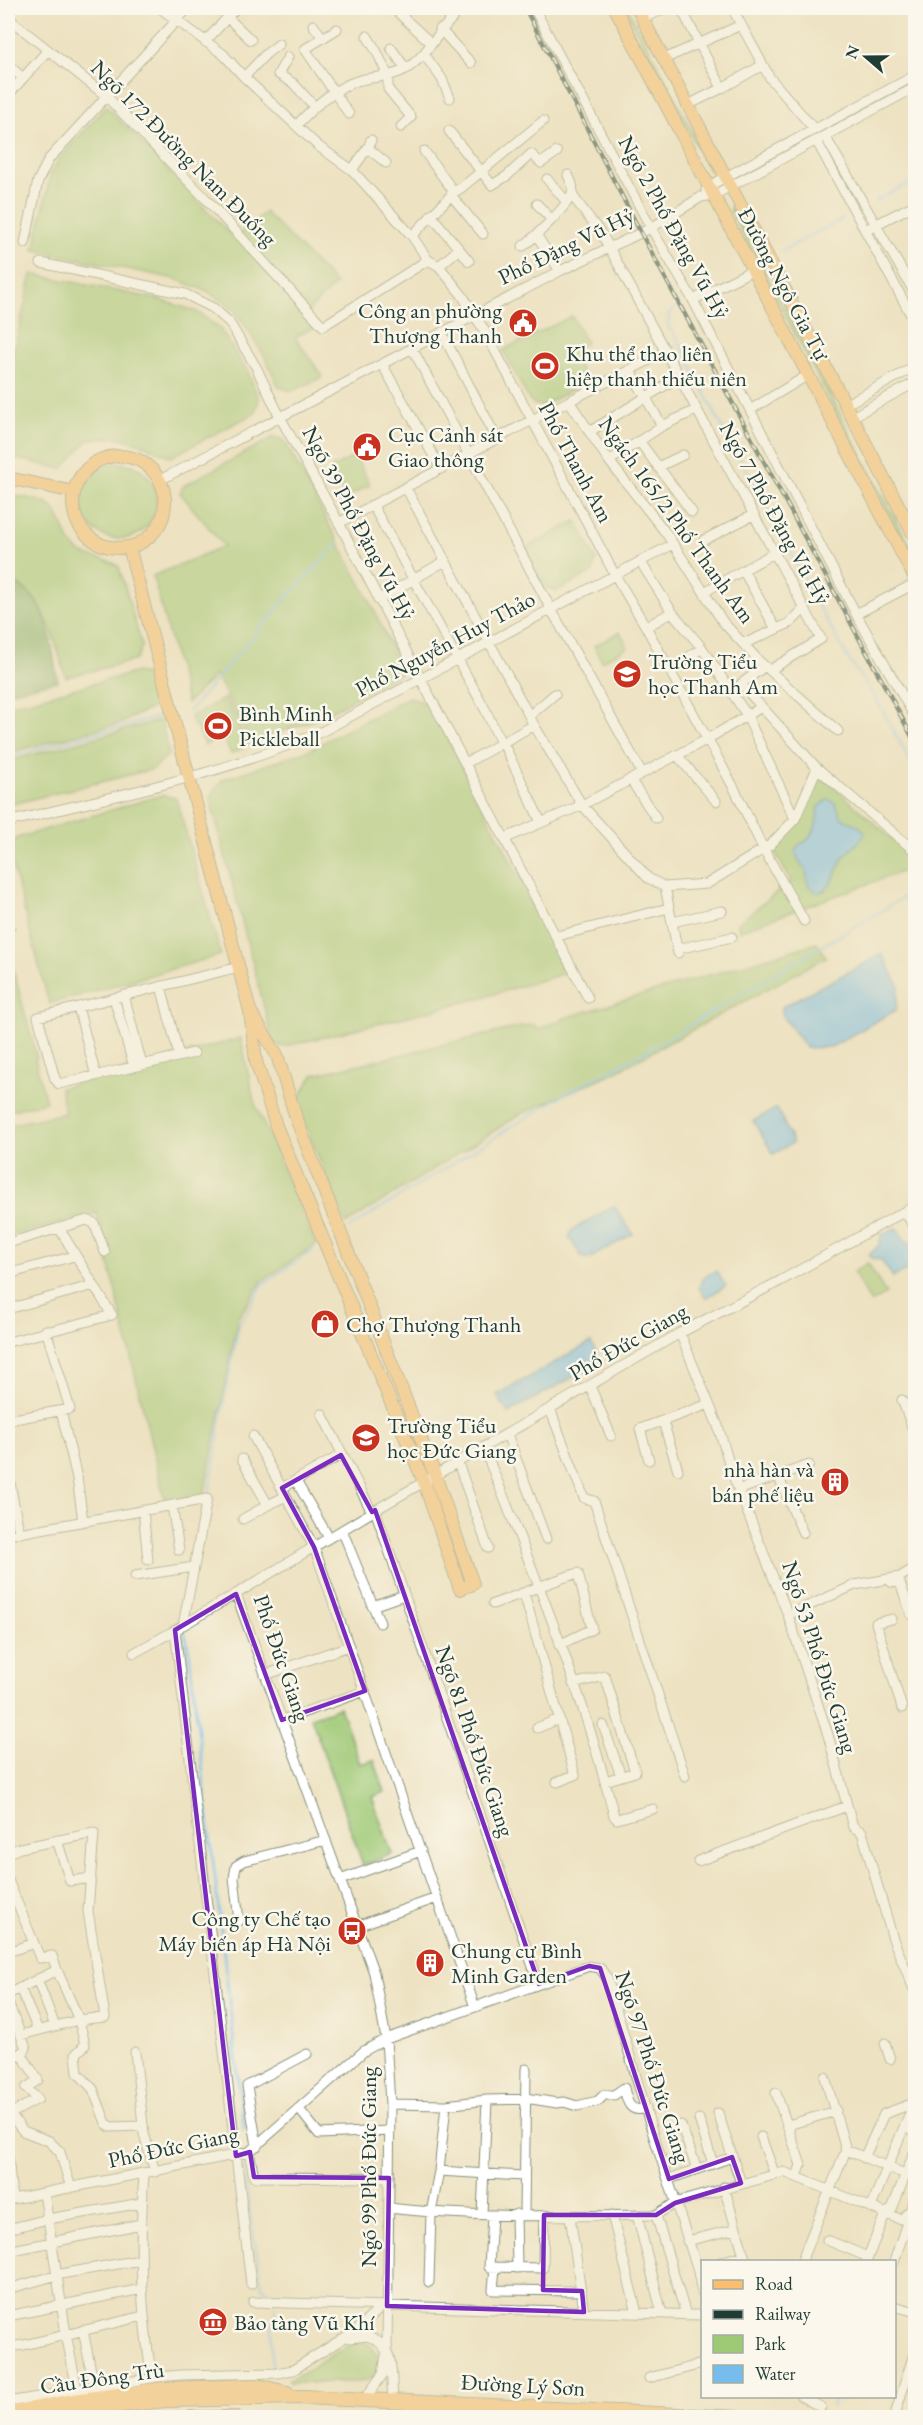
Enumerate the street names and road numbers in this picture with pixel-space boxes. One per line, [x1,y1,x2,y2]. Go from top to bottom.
street label: Ngõ 172 Đường Nam Đuống [85,54,284,253]
street label: Ngõ 2 Phố Đặng Vũ Hỷ [612,130,737,324]
street label: Phố Đặng Vũ Hỷ [493,200,639,291]
street label: Đường Ngô Gia Tự [731,202,837,366]
street label: Phố Thanh Am [532,396,620,528]
street label: Ngách 165/2 Phố Thanh Am [592,411,762,629]
street label: Ngõ 7 Phố Đặng Vũ Hỷ [713,416,838,610]
street label: Ngõ 39 Phố Đặng Vũ Hỷ [296,421,423,625]
street label: Phố Nguyễn Huy Thảo [350,584,540,704]
street label: Phố Đức Giang [563,1296,693,1388]
street label: Ngõ 53 Phố Đức Giang [775,1557,865,1757]
street label: Phố Đức Giang [247,1591,317,1726]
street label: Ngõ 81 Phố Đức Giang [429,1642,521,1841]
street label: Ngõ 97 Phố Đức Giang [608,1967,698,2167]
street label: Ngõ 99 Phố Đức Giang [354,2066,383,2267]
street label: Phố Đức Giang [105,2119,241,2175]
street label: Cầu Đông Trù [38,2355,166,2401]
street label: Đường Lý Sơn [460,2367,586,2403]

